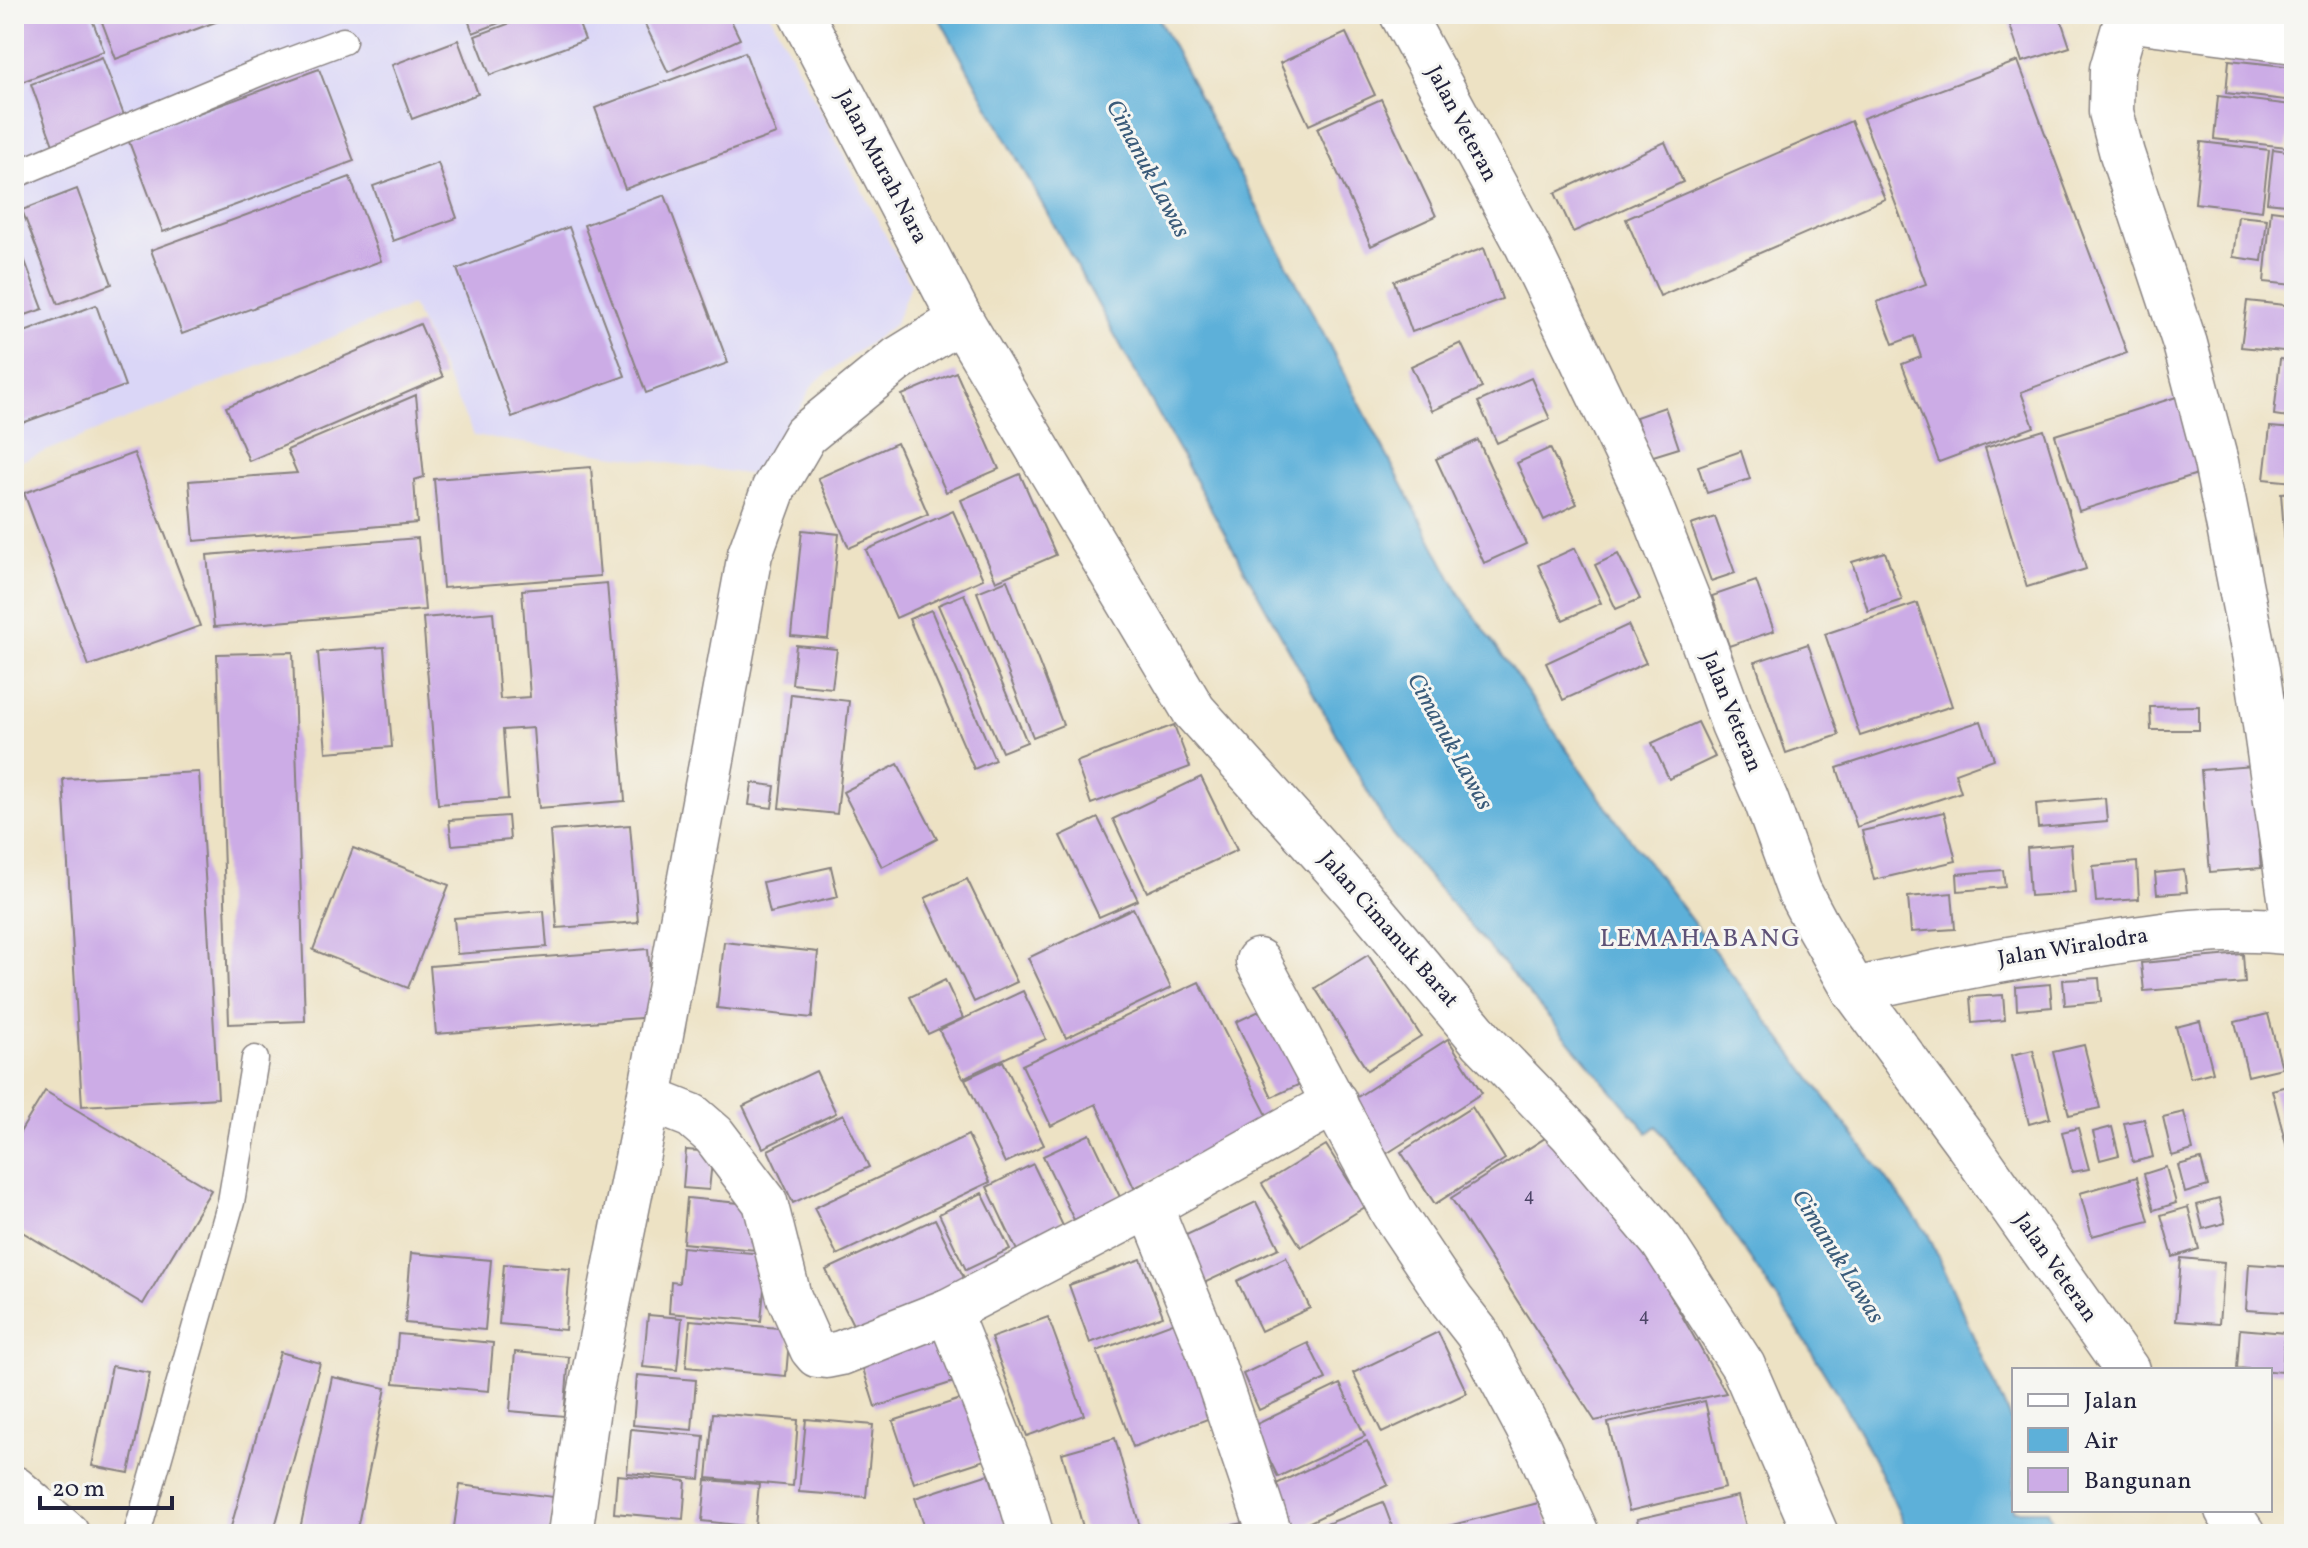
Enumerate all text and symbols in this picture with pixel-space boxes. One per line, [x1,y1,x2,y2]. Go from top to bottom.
street label: Jalan Veteran [1417,61,1505,187]
street label: Jalan Murah Nara [827,84,935,250]
water label: Cimanuk Lawas [1096,94,1198,244]
street label: Jalan Veteran [1693,647,1769,777]
water label: Cimanuk Lawas [1397,667,1501,817]
street label: Jalan Cimanuk Barat [1311,845,1465,1015]
district label: LEMAHABANG [1600,921,1802,957]
street label: Jalan Wiralodra [1996,921,2150,975]
water label: Cimanuk Lawas [1782,1183,1892,1331]
house number: 4 [1524,1184,1534,1209]
street label: Jalan Veteran [2006,1207,2104,1329]
house number: 4 [1639,1304,1649,1329]
legend [2012,1368,2272,1512]
text: Jalan [2084,1385,2137,1419]
text: Air [2084,1425,2118,1459]
scale bar [40,1460,172,1510]
text: Bangunan [2084,1465,2192,1499]
text: 20 m [52,1473,105,1507]

